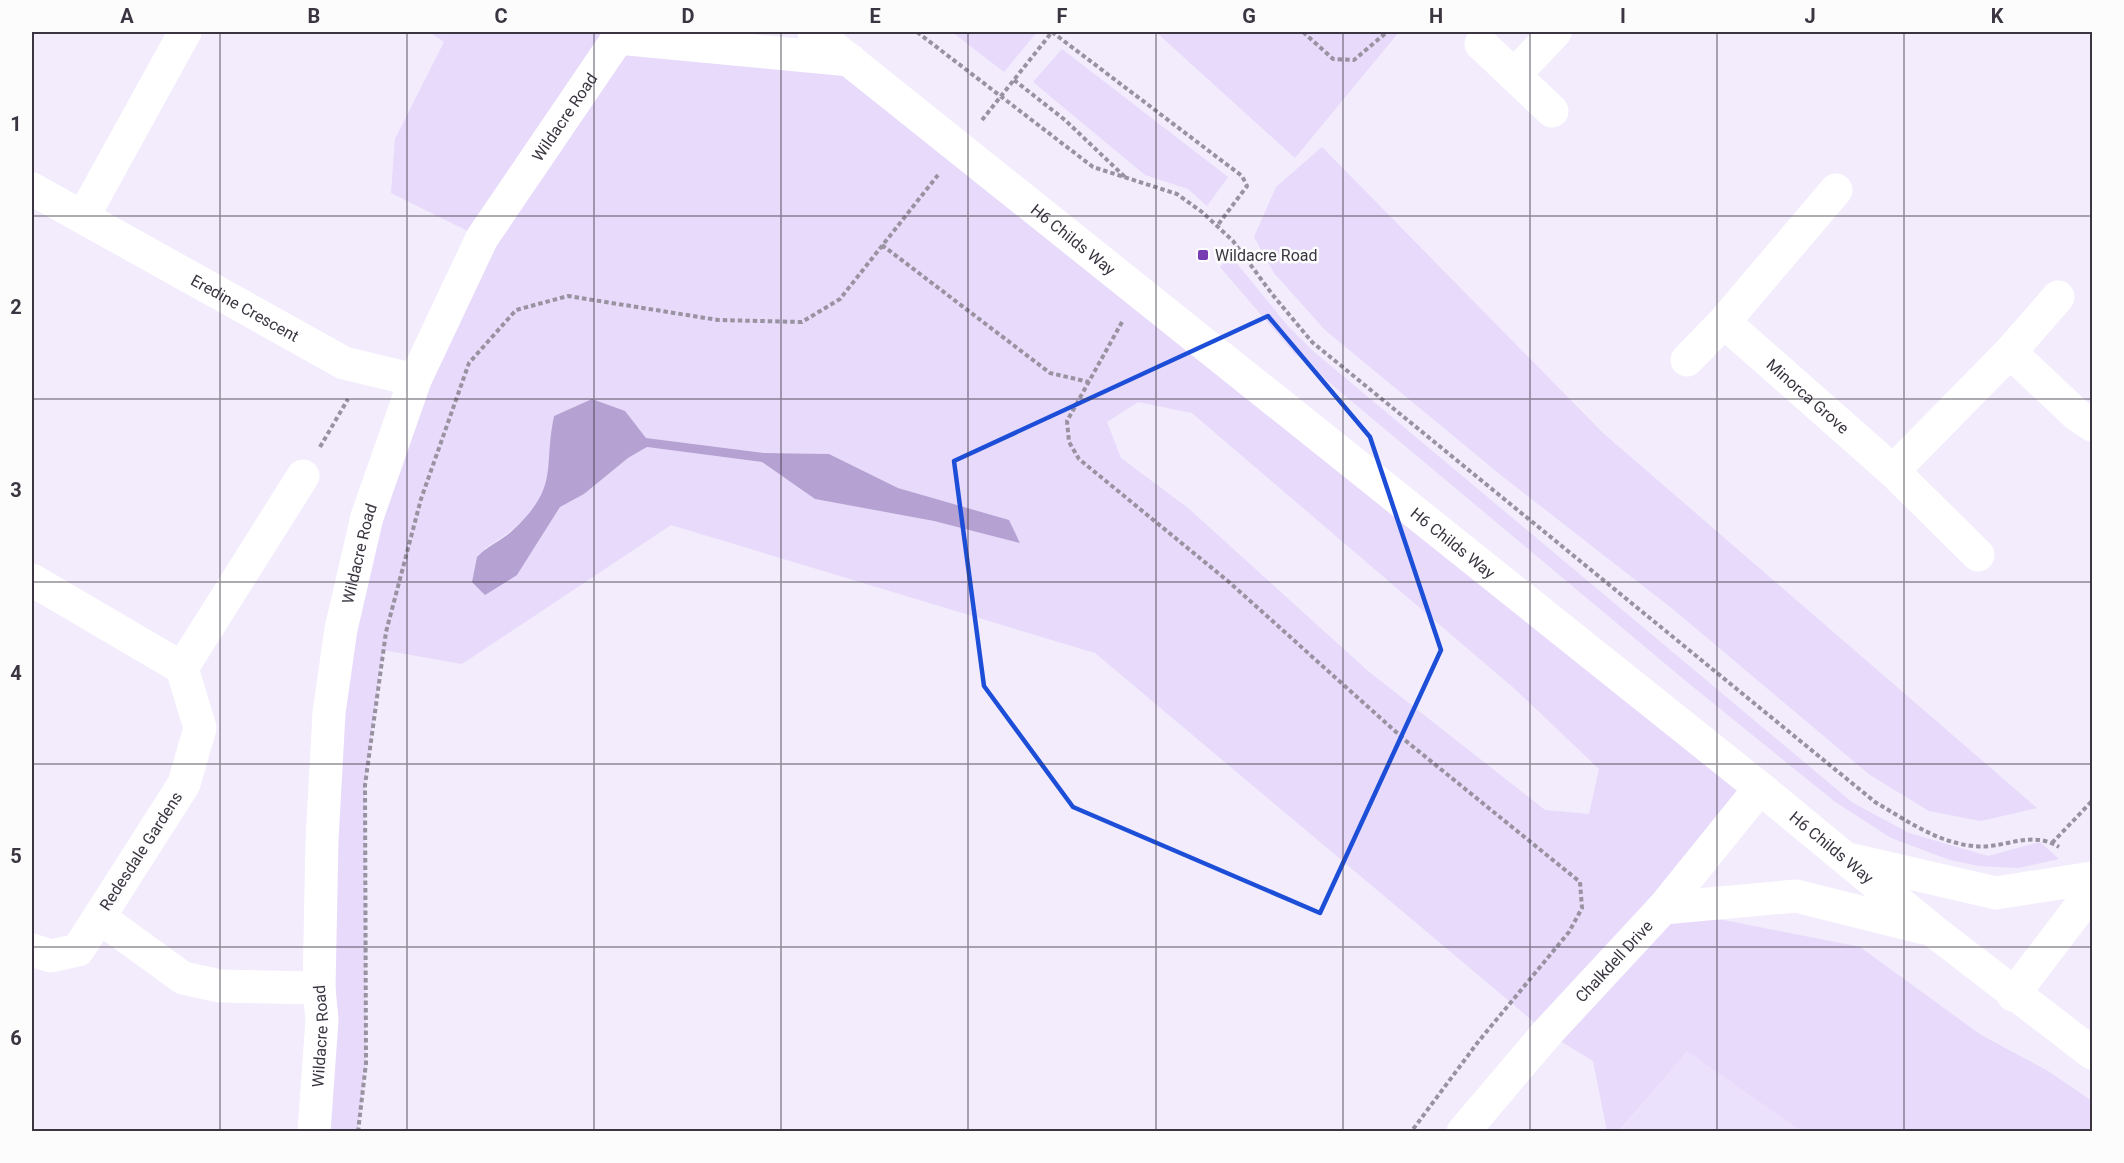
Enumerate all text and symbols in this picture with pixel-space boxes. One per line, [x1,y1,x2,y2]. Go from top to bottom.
text: A [120,4,134,28]
text: B [308,4,320,28]
text: C [494,4,508,28]
text: D [682,4,695,28]
text: E [869,4,881,28]
text: F [1057,4,1068,28]
text: G [1242,4,1256,28]
text: H [1429,4,1443,28]
text: I [1620,4,1626,28]
text: J [1804,4,1816,28]
text: K [1991,4,2004,28]
street label: Wildacre Road [528,69,601,165]
text: 1 [10,112,22,136]
street label: H6 Childs Way [1027,200,1120,279]
place label: Wildacre Road [1215,246,1318,265]
marker: Wildacre Road [1196,248,1210,262]
street label: Eredine Crescent [188,270,302,345]
text: 2 [10,295,22,319]
street label: Minorca Grove [1763,355,1853,437]
text: 3 [10,478,22,502]
street label: Wildacre Road [338,501,381,606]
street label: H6 Childs Way [1407,503,1499,582]
text: 4 [10,661,22,685]
street label: Redesdale Gardens [96,788,186,914]
street label: H6 Childs Way [1786,807,1878,887]
text: 5 [10,844,22,868]
street label: Chalkdell Drive [1571,916,1656,1006]
street label: Wildacre Road [308,984,332,1088]
text: 6 [10,1026,22,1050]

